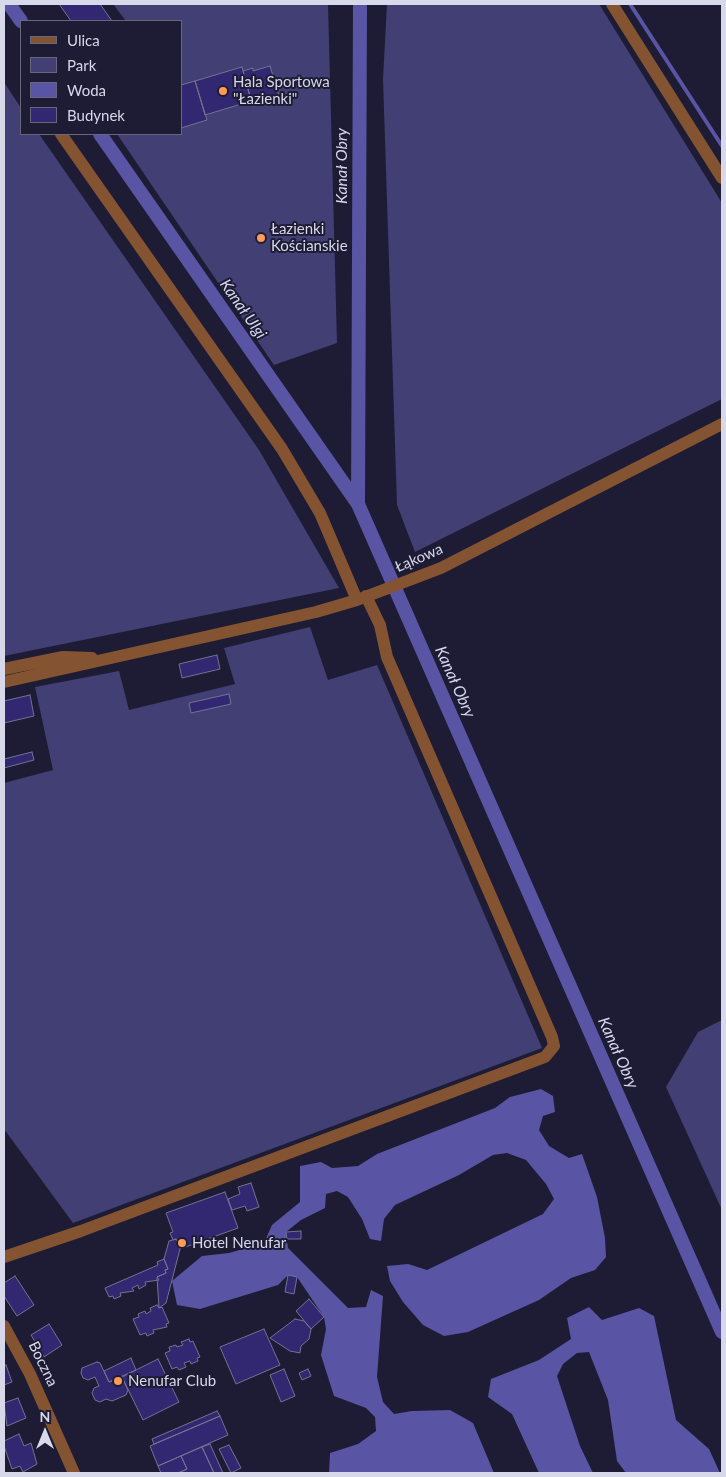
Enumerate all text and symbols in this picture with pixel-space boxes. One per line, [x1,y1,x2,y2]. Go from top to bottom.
legend [20,20,182,135]
text: Ulica [67,31,100,49]
text: Park [67,56,96,74]
place label: Hala Sportowa "Łazienki" [233,73,330,108]
text: Woda [67,81,106,99]
marker: Hala Sportowa "Łazienki" [217,85,229,97]
text: Budynek [67,106,125,124]
water label: Kanał Obry [332,128,352,204]
place label: Łazienki Kościanskie [271,220,348,255]
marker: Łazienki Kościanskie [255,232,267,244]
water label: Kanał Ulgi [215,275,271,343]
street label: Łąkowa [392,540,446,576]
water label: Kanał Obry [431,643,479,721]
water label: Kanał Obry [594,1014,642,1092]
place label: Hotel Nenufar [192,1234,286,1252]
marker: Hotel Nenufar [176,1237,188,1249]
street label: Boczna [24,1339,62,1389]
place label: Nenufar Club [128,1372,216,1390]
marker: Nenufar Club [112,1375,124,1387]
north arrow [20,1407,70,1457]
text: N [40,1408,50,1425]

